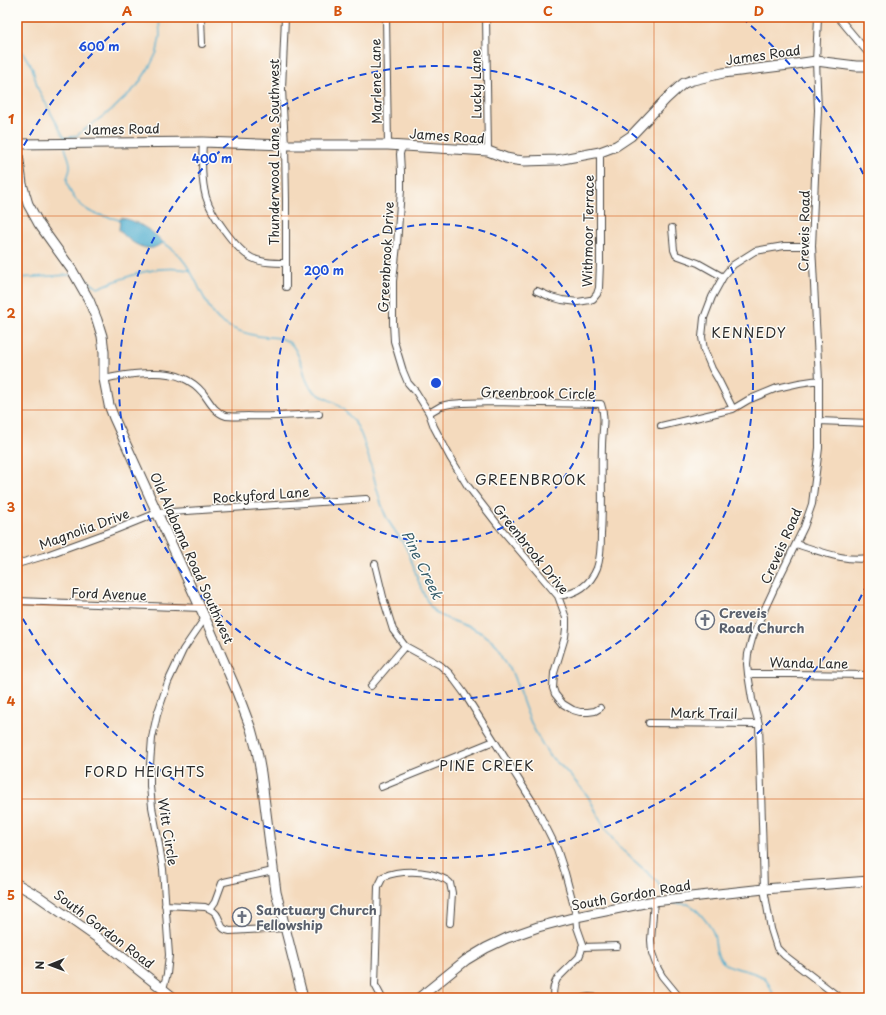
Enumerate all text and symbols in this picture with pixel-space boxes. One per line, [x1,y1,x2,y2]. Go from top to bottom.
text: A [122,1,132,20]
text: B [334,1,343,20]
text: C [543,1,553,20]
text: D [754,1,764,20]
text: 600 m [79,37,119,55]
street label: Marlene Lane [365,38,386,124]
street label: James Road [724,40,802,69]
street label: Lucky Lane [465,49,486,119]
street label: Thunderwood Lane Southwest [264,59,283,245]
text: 1 [8,109,14,128]
street label: James Road [84,118,160,139]
street label: James Road [409,123,485,148]
text: 400 m [192,149,232,167]
street label: Withmoor Terrace [577,175,598,287]
street label: Creveis Road [793,190,814,272]
street label: Greenbrook Drive [373,201,398,313]
text: 200 m [304,261,344,279]
text: 2 [6,303,16,322]
district label: KENNEDY [711,322,787,343]
centre of rings [429,376,443,390]
street label: Greenbrook Circle [480,382,596,403]
street label: Old Alabama Road Southwest [146,469,239,647]
district label: GREENBROOK [475,469,587,490]
street label: Rockyford Lane [212,482,310,507]
text: 3 [7,497,16,516]
street label: Greenbrook Drive [489,500,574,598]
street label: Magnolia Drive [36,503,132,554]
street label: Creveis Road [755,504,806,587]
water label: Pine Creek [397,527,449,604]
street label: Ford Avenue [71,583,147,604]
place label: Creveis Road Church [719,603,804,637]
church icon: Creveis Road Church [694,609,716,631]
street label: Wanda Lane [769,652,849,673]
text: 4 [7,691,16,710]
street label: Mark Trail [670,702,738,723]
district label: PINE CREEK [439,755,535,776]
district label: FORD HEIGHTS [84,761,206,782]
street label: Witt Circle [154,797,183,867]
street label: South Gordon Road [570,875,692,914]
text: 5 [7,885,15,904]
street label: South Gordon Road [50,885,158,973]
place label: Sanctuary Church Fellowship [256,900,377,934]
church icon: Sanctuary Church Fellowship [231,906,253,928]
north arrow [30,945,70,985]
text: N [31,960,48,970]

